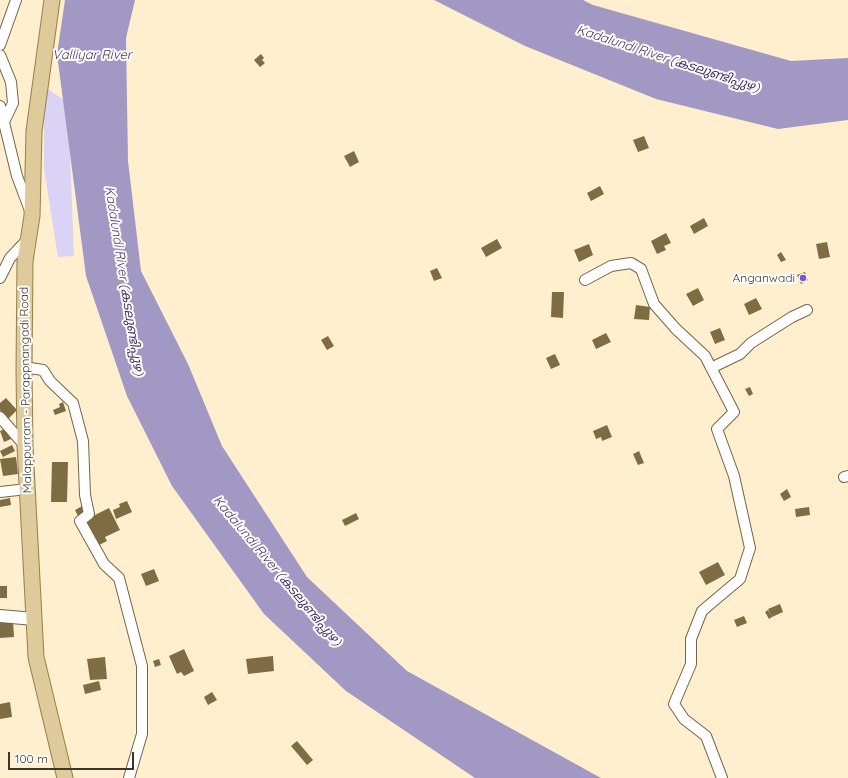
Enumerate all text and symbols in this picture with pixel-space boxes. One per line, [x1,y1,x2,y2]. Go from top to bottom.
water label: Kadalundi River (കടലുണ്ടിപ്പുഴ) [575,22,761,96]
water label: Valliyar River [52,47,132,63]
water label: Kadalundi River (കടലുണ്ടിപ്പുഴ) [101,185,147,377]
place label: Anganwadi [732,271,795,285]
marker: Anganwadi [798,273,808,283]
street label: Malappurram - Parappnangadi Road [17,287,35,493]
water label: Kadalundi River (കടലുണ്ടിപ്പുഴ) [210,493,344,649]
scale bar [10,744,136,770]
text: 100 m [15,751,48,766]

